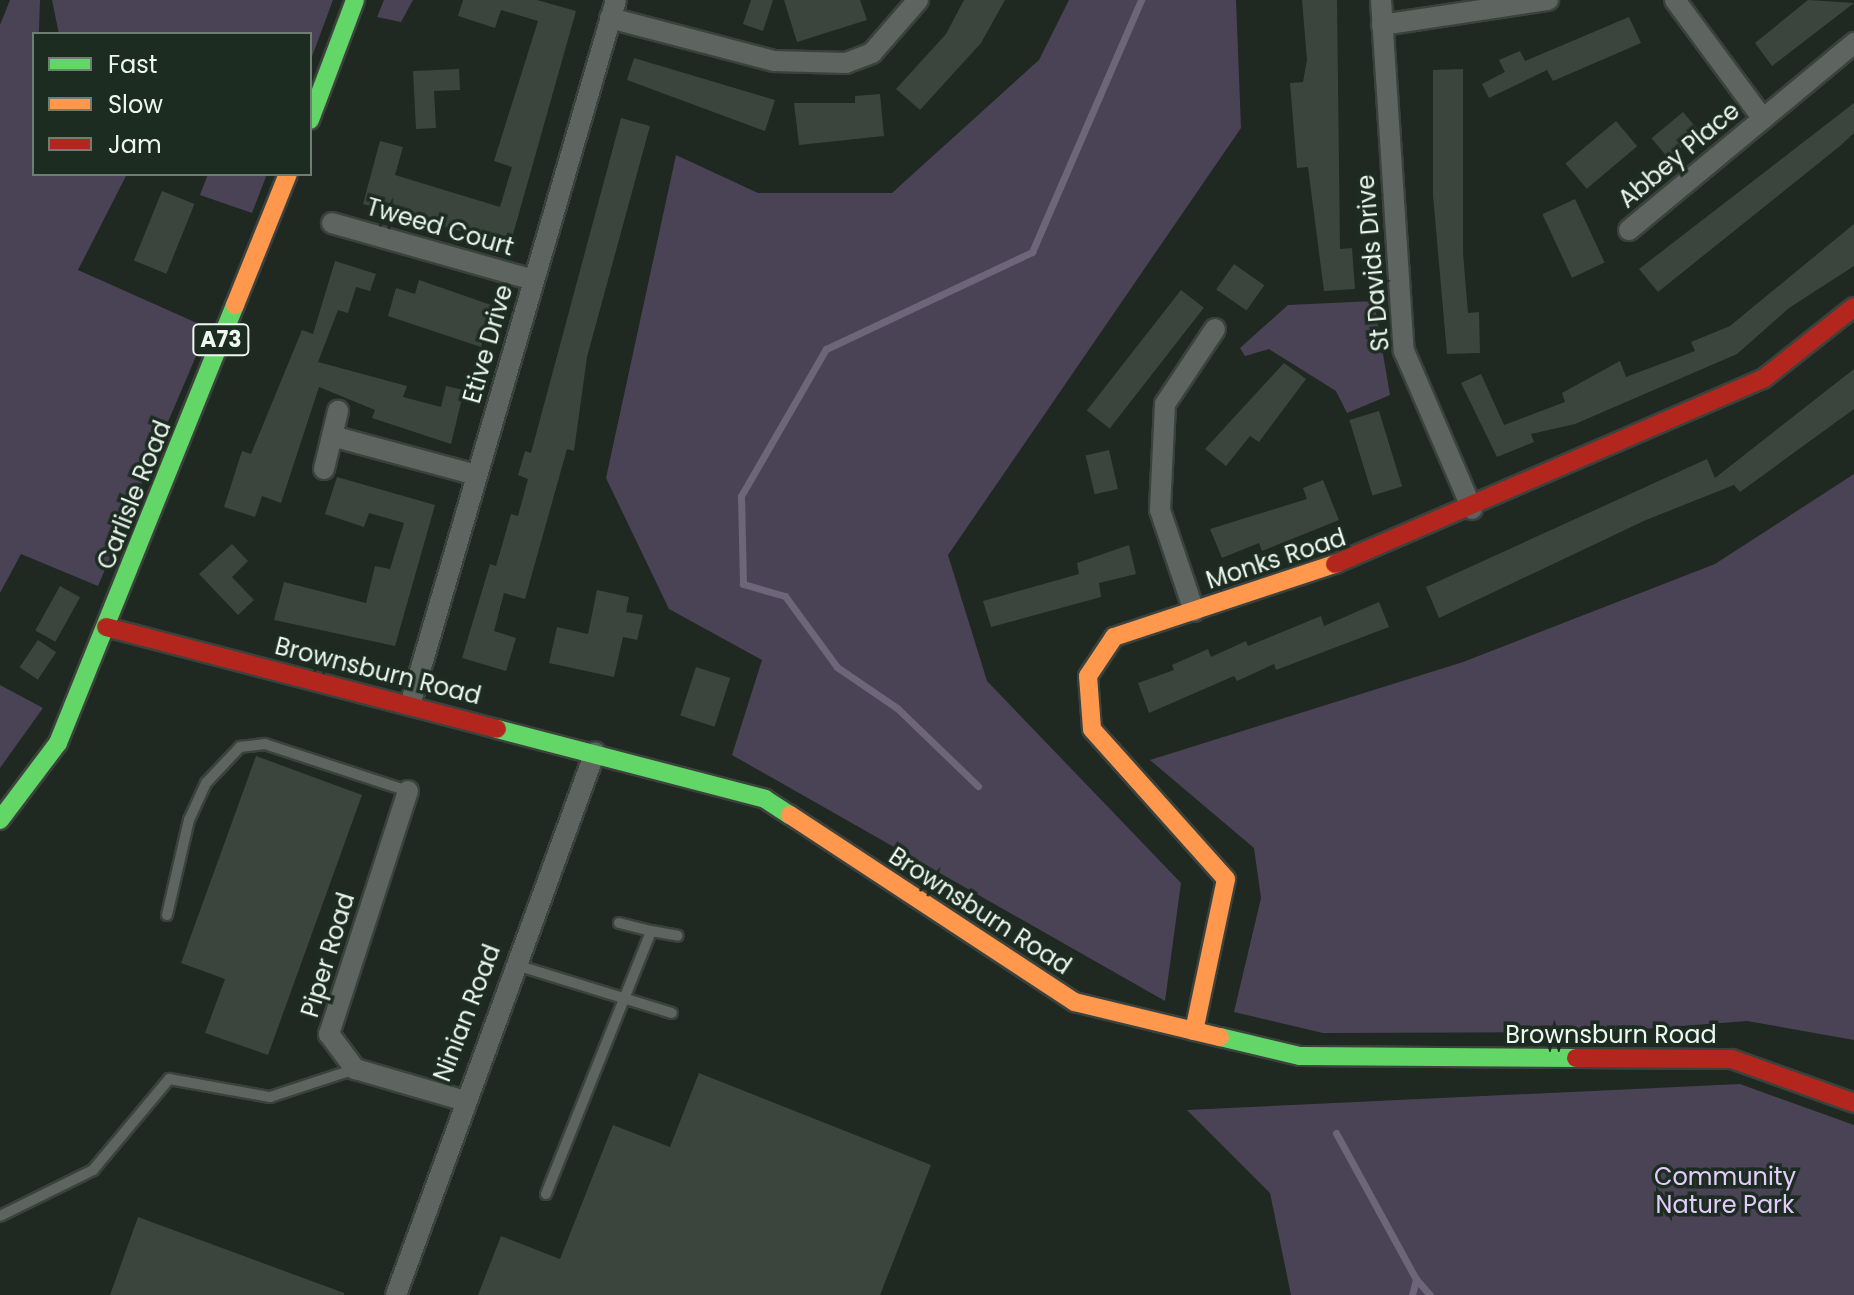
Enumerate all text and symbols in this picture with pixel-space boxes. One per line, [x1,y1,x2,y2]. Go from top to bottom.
legend [32,32,312,176]
text: Fast [108,48,158,81]
text: Slow [108,88,163,121]
street label: Abbey Place [1613,96,1745,214]
text: Jam [108,128,162,161]
street label: St Davids Drive [1351,174,1395,352]
street label: Tweed Court [363,192,517,262]
street label: Etive Drive [457,281,519,407]
road number: A73 [191,322,251,358]
street label: Carlisle Road [91,417,177,573]
street label: Monks Road [1203,523,1349,595]
street label: Brownsburn Road [272,631,484,711]
street label: Brownsburn Road [884,841,1076,981]
street label: Piper Road [295,889,361,1021]
street label: Ninian Road [428,940,506,1086]
street label: Brownsburn Road [1505,1021,1717,1049]
park label: Community Nature Park [1654,1163,1796,1219]

